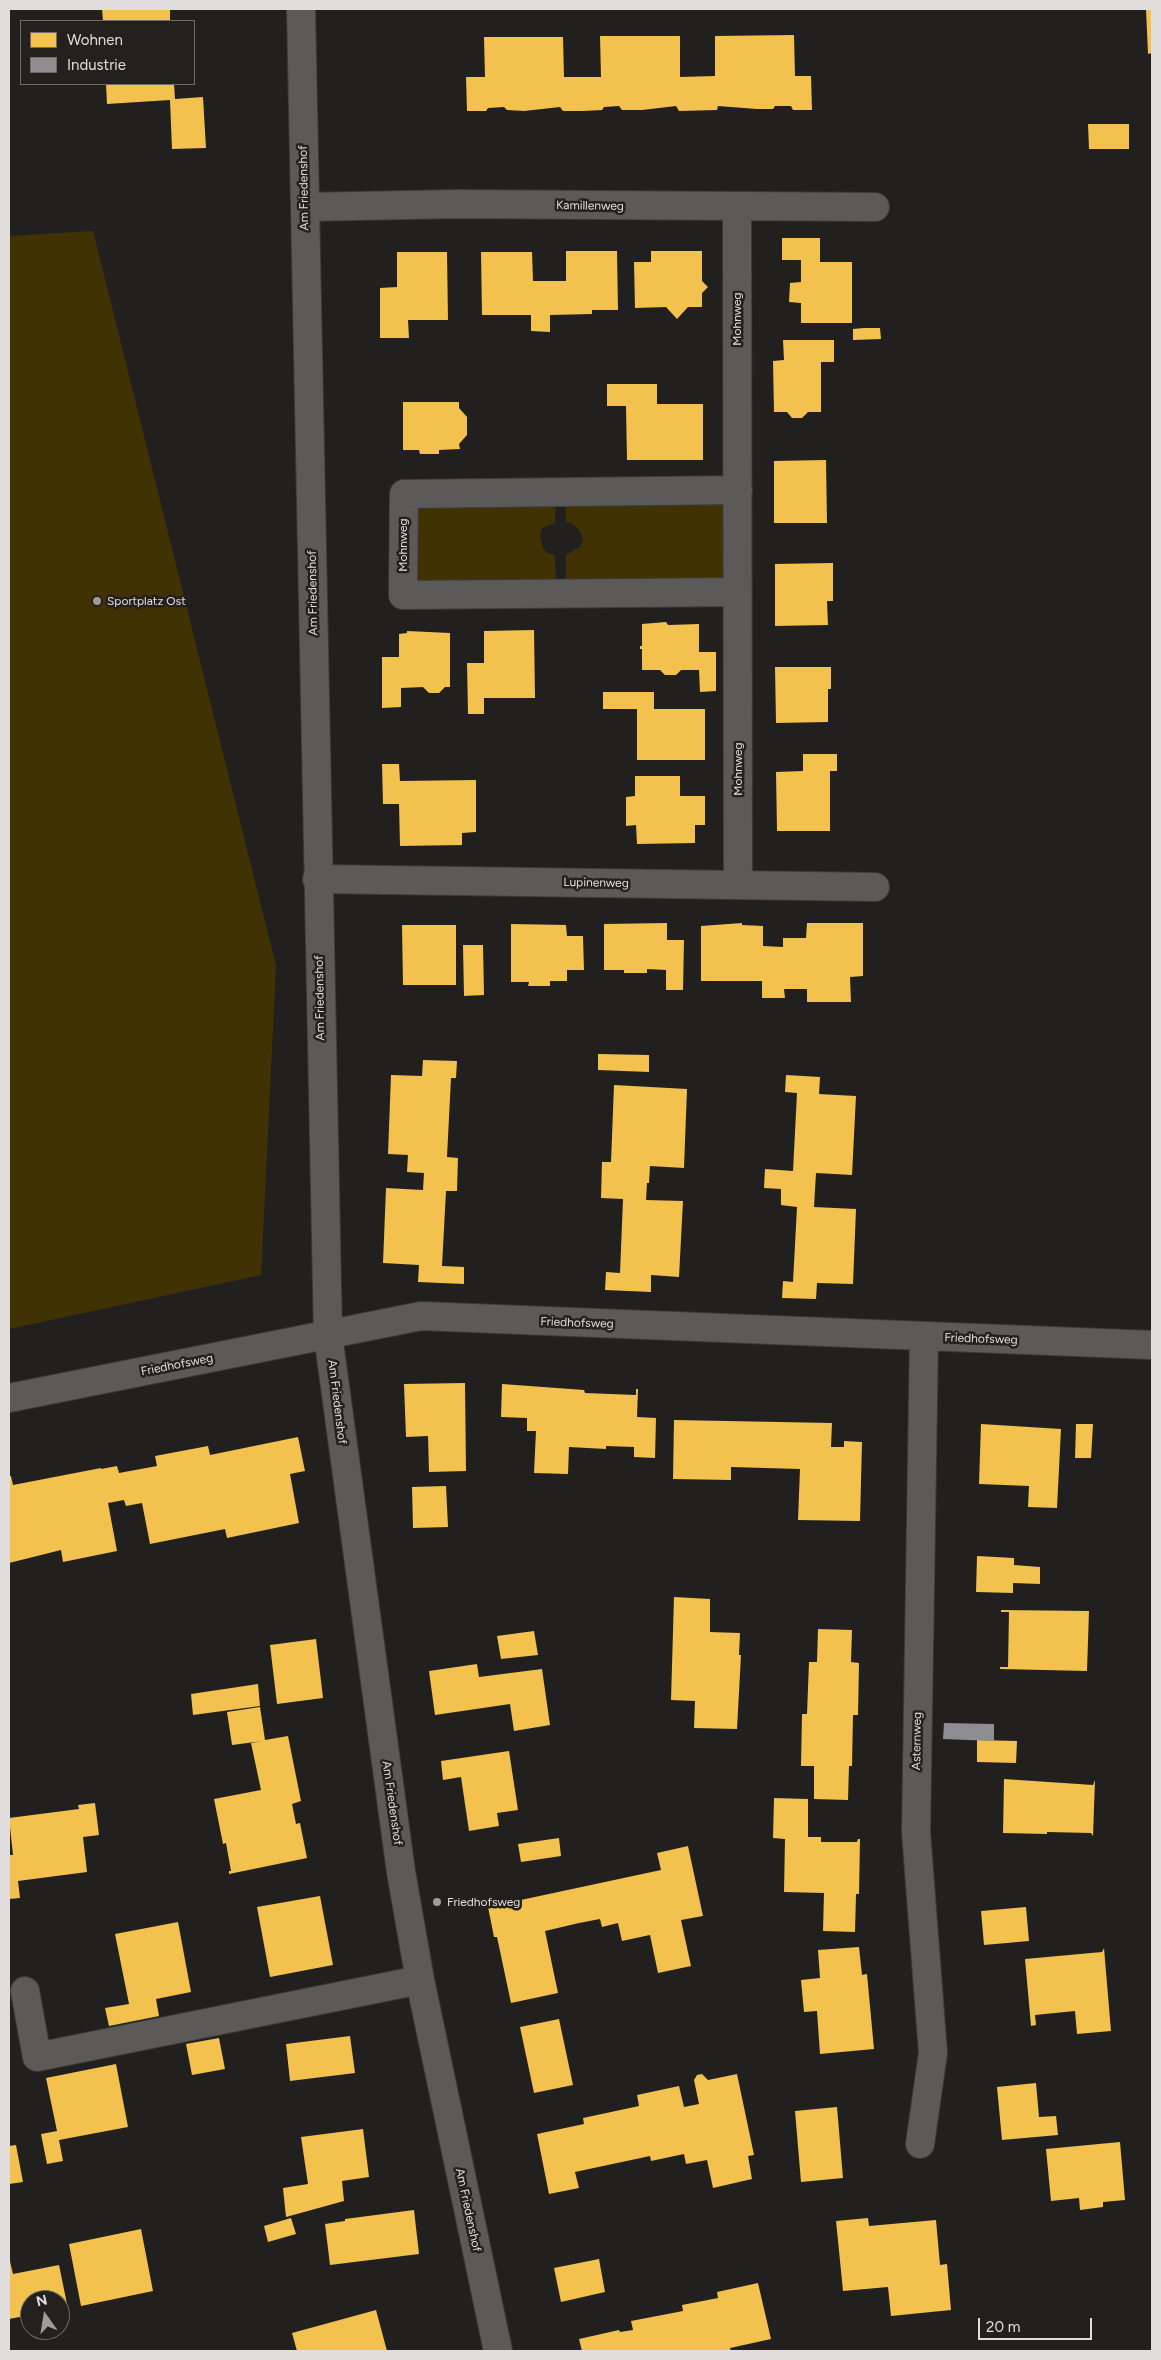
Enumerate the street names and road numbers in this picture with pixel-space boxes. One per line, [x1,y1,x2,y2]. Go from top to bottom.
street label: Am Friedenshof [296,145,312,231]
street label: Kamillenweg [556,198,624,214]
street label: Mohnweg [730,292,744,346]
street label: Mohnweg [396,518,410,572]
street label: Am Friedenshof [305,550,321,636]
street label: Mohnweg [731,742,745,796]
street label: Lupinenweg [563,875,629,891]
street label: Am Friedenshof [312,955,328,1041]
street label: Friedhofsweg [540,1315,614,1331]
street label: Friedhofsweg [944,1331,1018,1347]
street label: Friedhofsweg [140,1351,214,1379]
street label: Am Friedenshof [325,1359,349,1445]
street label: Asternweg [909,1712,925,1770]
street label: Am Friedenshof [379,1760,405,1846]
street label: Am Friedenshof [452,2167,484,2253]

